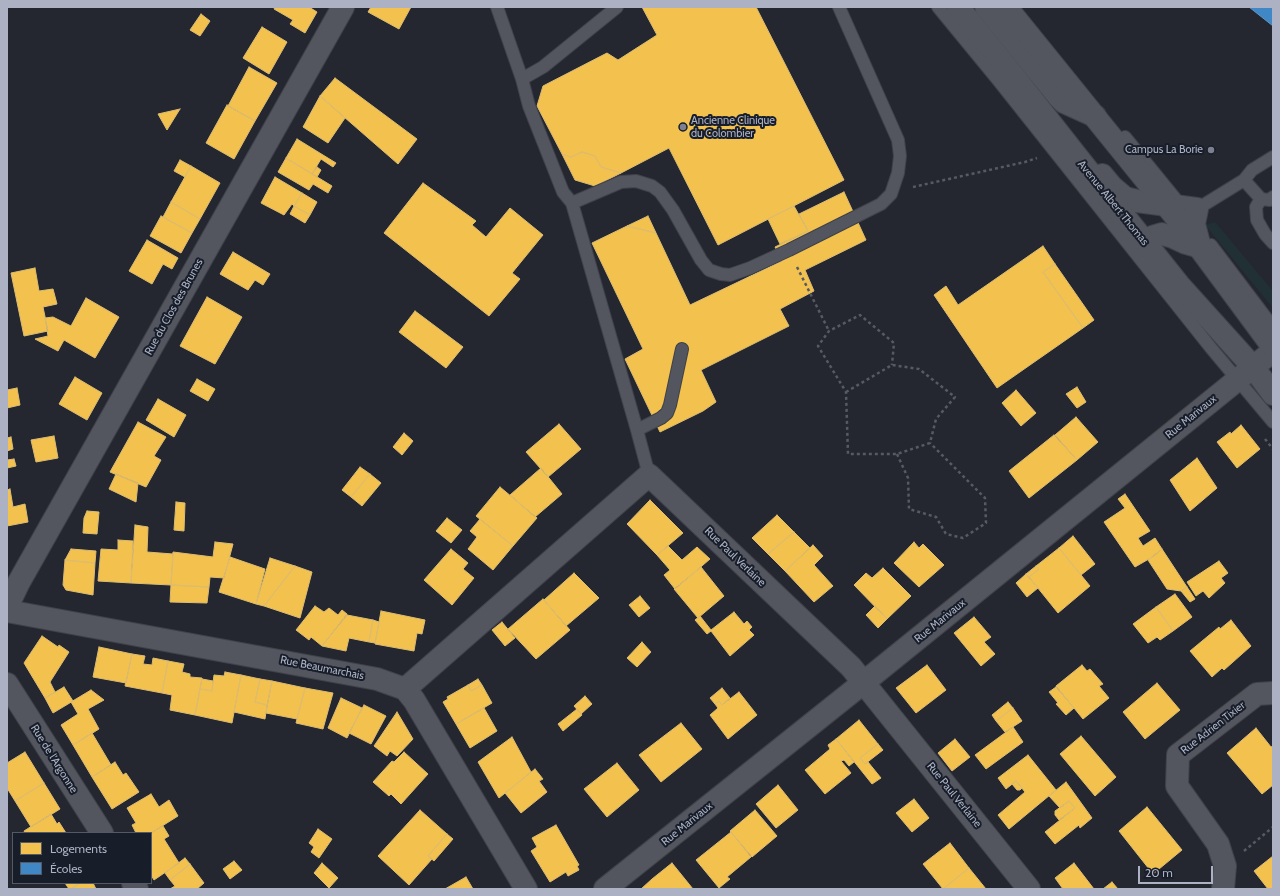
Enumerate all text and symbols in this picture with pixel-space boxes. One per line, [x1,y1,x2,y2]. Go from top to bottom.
place label: Ancienne Clinique du Colombier [691,114,775,140]
marker: Ancienne Clinique du Colombier [678,122,688,132]
place label: Campus La Borie [1125,143,1203,157]
marker: Campus La Borie [1206,145,1216,155]
street label: Avenue Albert Thomas [1075,158,1151,248]
street label: Rue du Clos des Brunes [142,257,206,357]
street label: Rue Marivaux [1163,392,1219,442]
street label: Rue Paul Verlaine [702,525,768,589]
street label: Rue Marivaux [912,596,968,646]
street label: Rue Beaumarchais [279,653,365,683]
street label: Rue Adrien Tixier [1178,699,1248,757]
street label: Rue de l'Argonne [28,722,80,796]
street label: Rue Paul Verlaine [924,760,984,830]
street label: Rue Marivaux [659,799,715,849]
legend [12,832,152,884]
text: Logements [50,841,107,856]
scale bar [1140,858,1215,884]
text: Écoles [50,861,82,876]
text: 20 m [1145,865,1173,880]

